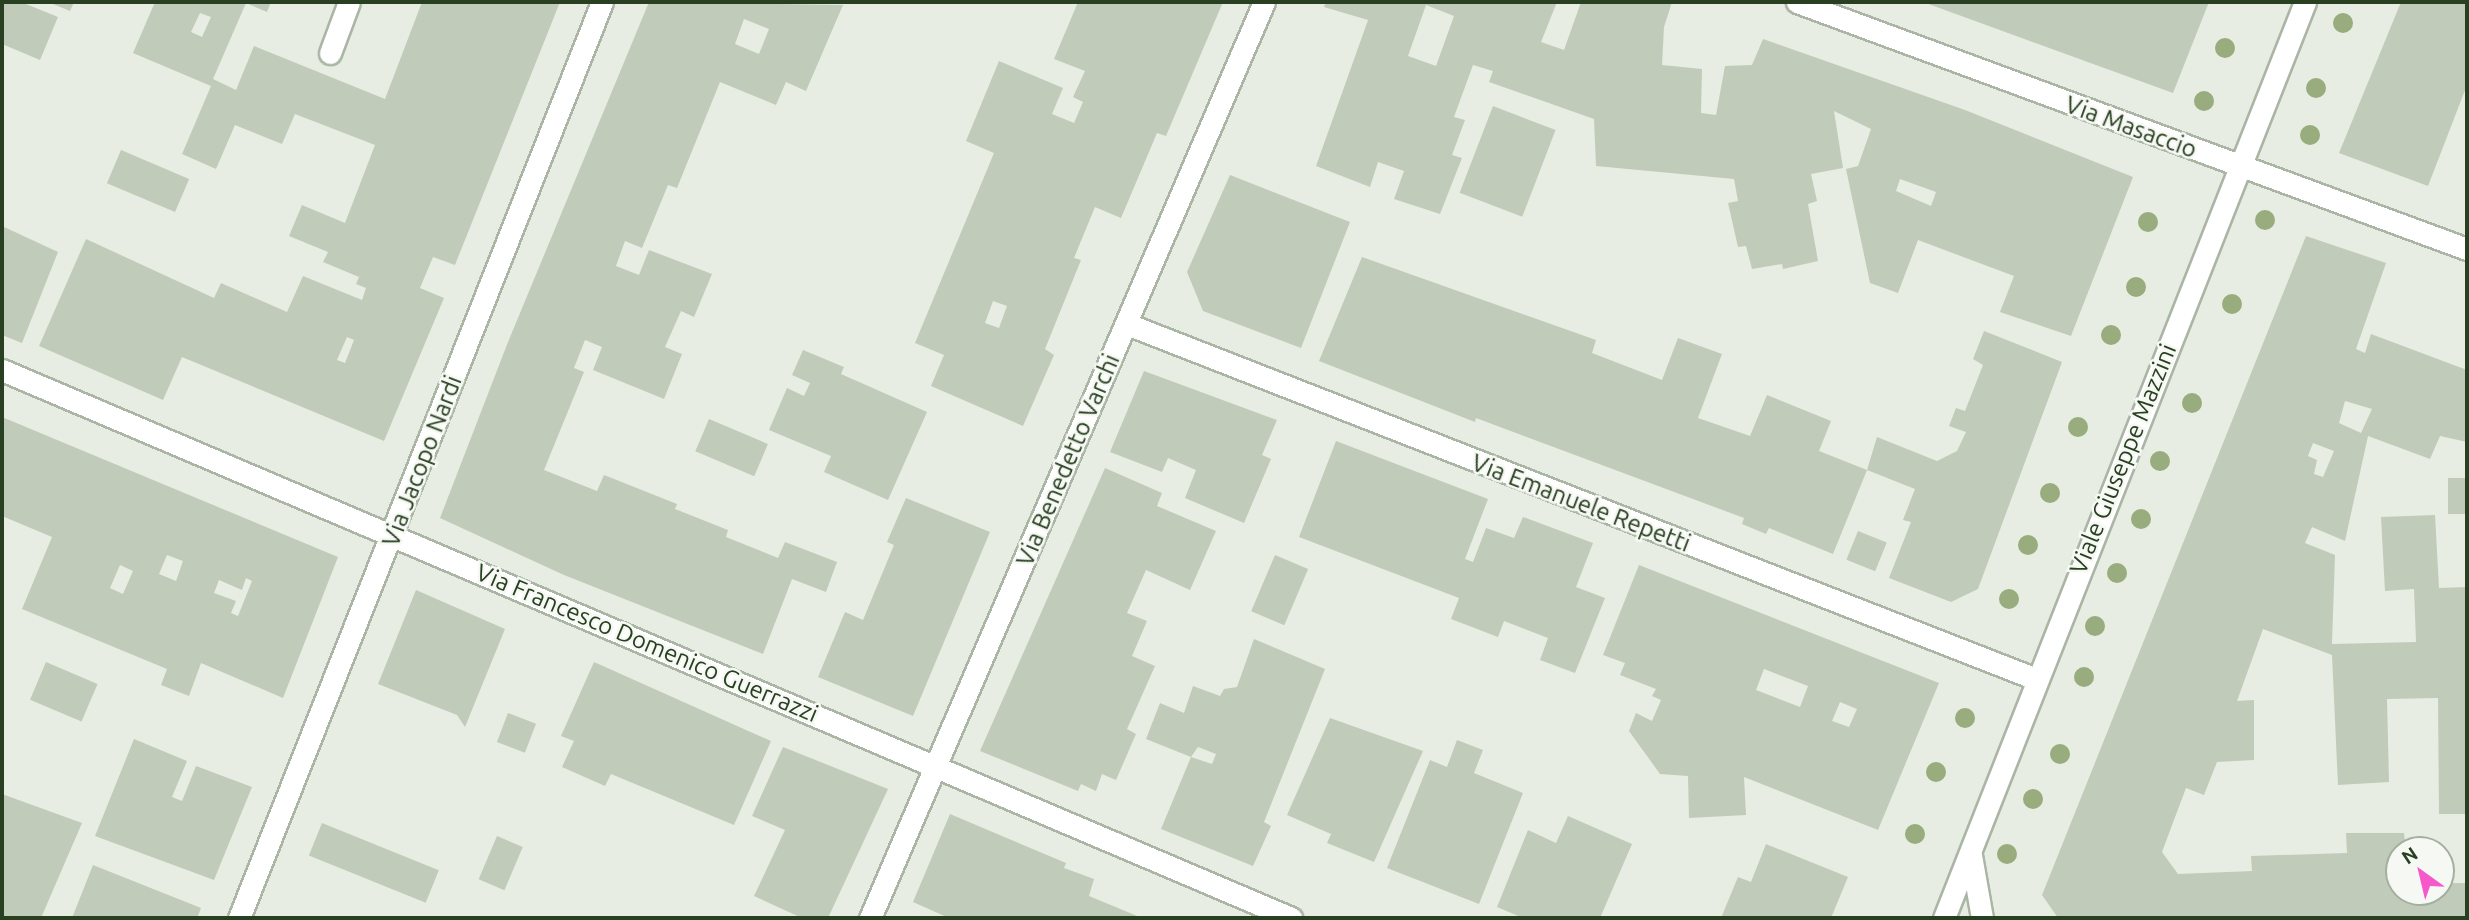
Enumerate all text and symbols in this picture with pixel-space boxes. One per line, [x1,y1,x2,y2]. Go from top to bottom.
street label: Via Masaccio [2061,90,2201,164]
street label: Viale Giuseppe Mazzini [2064,340,2182,578]
street label: Via Benedetto Varchi [1010,350,1126,570]
street label: Via Jacopo Nardi [376,371,468,551]
street label: Via Emanuele Repetti [1468,448,1694,558]
street label: Via Francesco Domenico Guerrazzi [472,558,822,728]
north arrow [2385,836,2455,906]
text: N [2397,842,2421,868]

